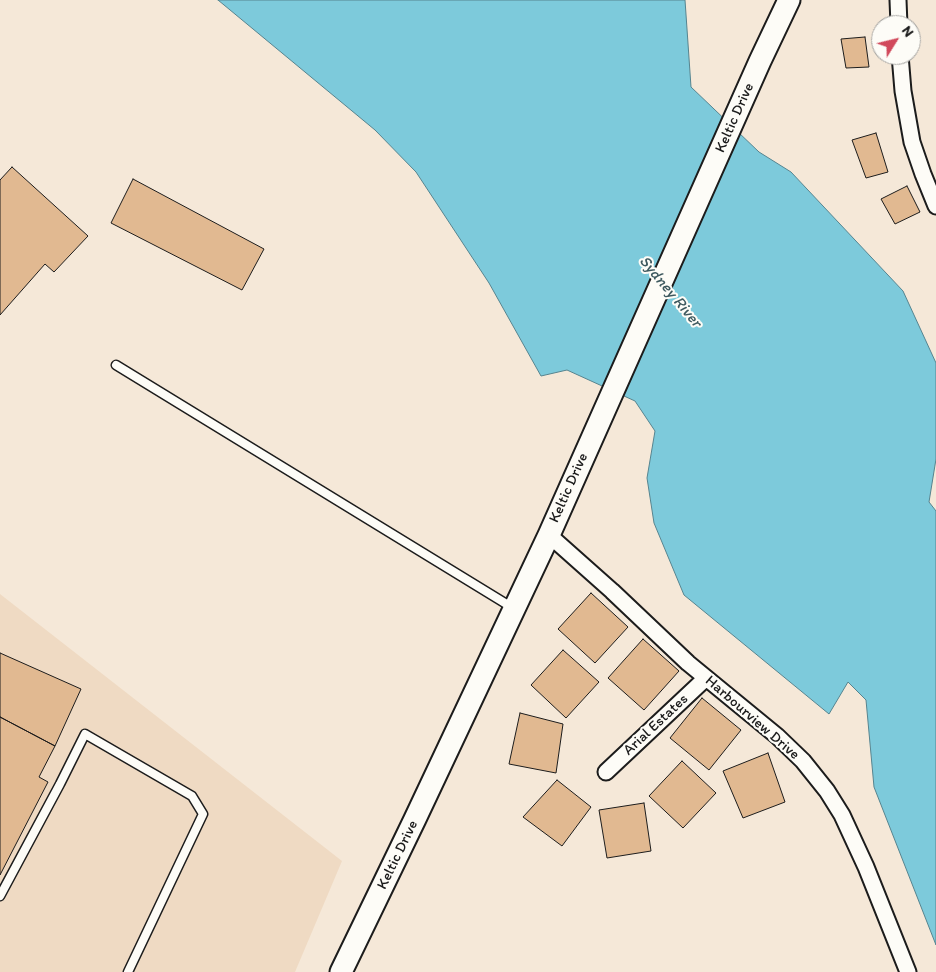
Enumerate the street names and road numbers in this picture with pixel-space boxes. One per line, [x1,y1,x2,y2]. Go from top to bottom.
street label: Keltic Drive [712,80,758,156]
street label: Keltic Drive [546,450,592,526]
street label: Harbourview Drive [701,672,803,764]
street label: Arial Estates [620,690,692,760]
street label: Keltic Drive [374,818,422,892]

